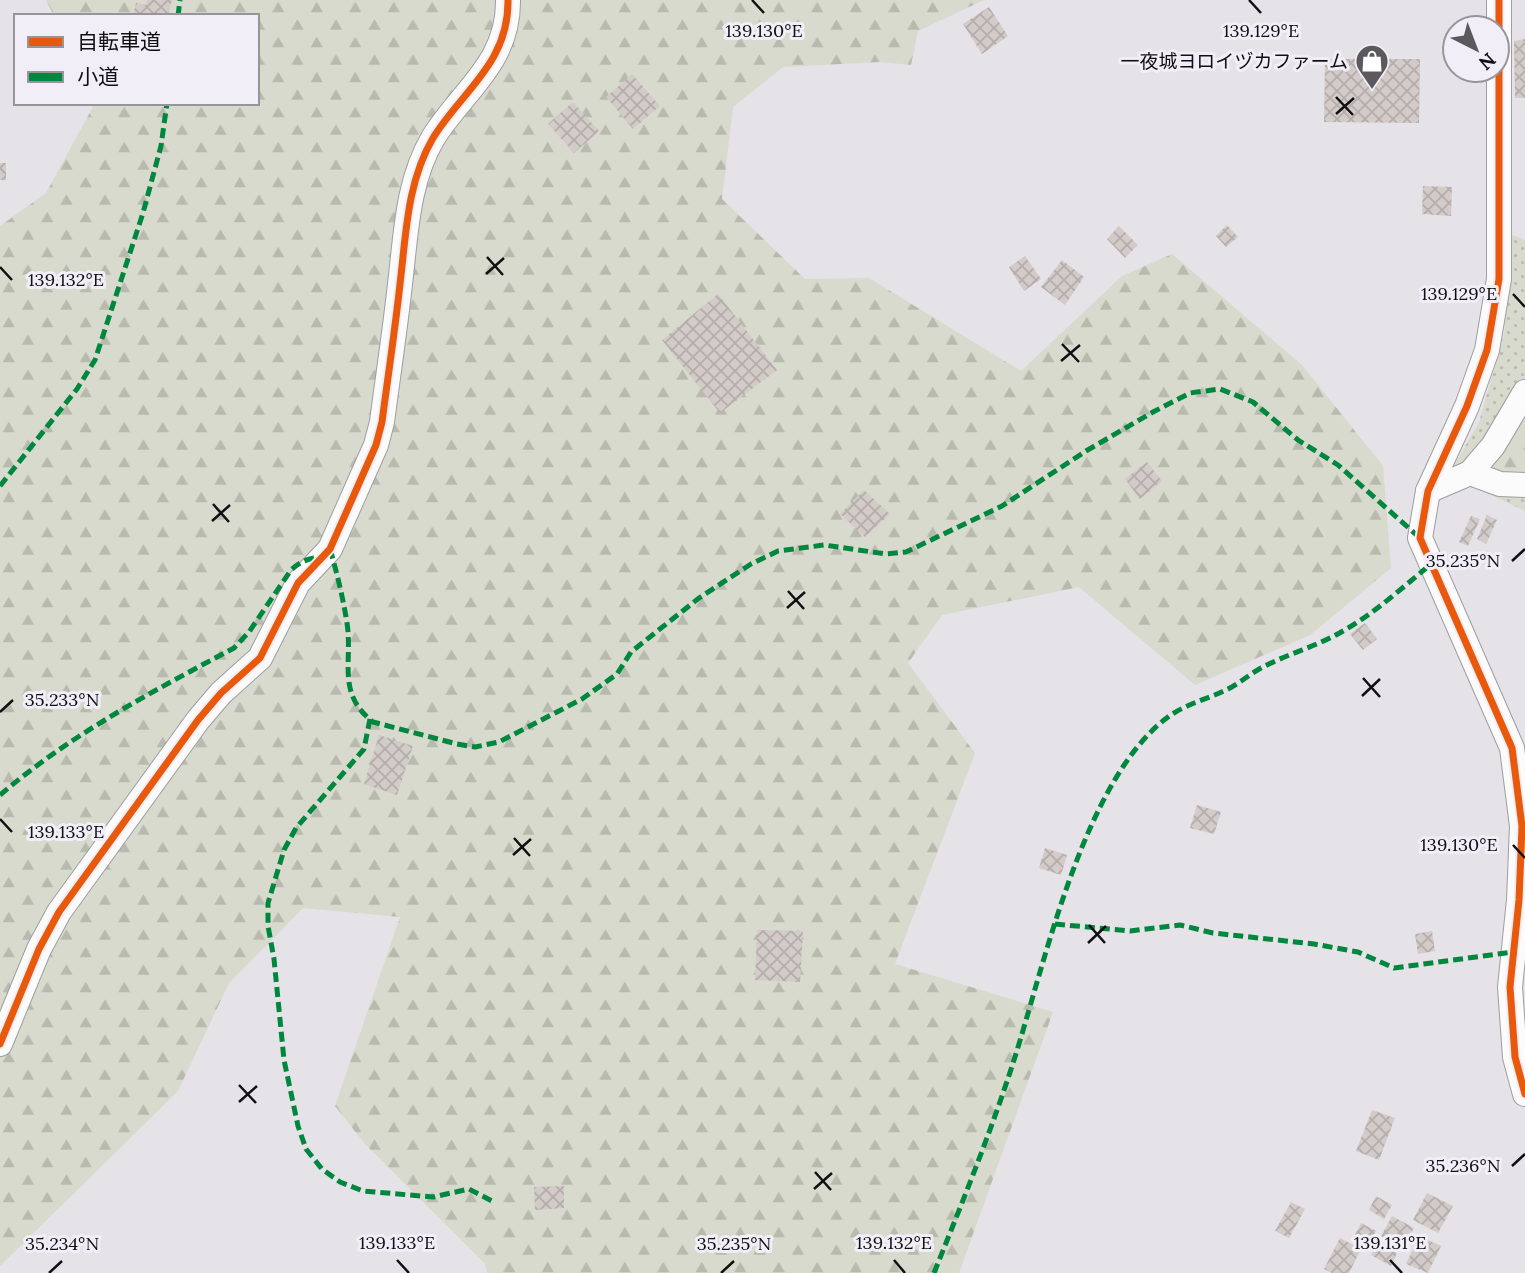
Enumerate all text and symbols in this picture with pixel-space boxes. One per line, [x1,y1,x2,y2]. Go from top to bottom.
legend [14,14,259,105]
north arrow [1441,14,1511,84]
text: 139.130°E [725,19,803,42]
text: 139.129°E [1223,19,1299,42]
text: 自転車道 [77,28,161,55]
shop icon: 一夜城ヨロイヅカファーム [1353,42,1391,91]
text: N [1474,48,1501,76]
place label: 一夜城ヨロイヅカファーム [1121,49,1348,73]
text: 小道 [77,63,119,90]
text: 139.132°E [28,268,104,291]
text: 139.129°E [1421,282,1497,305]
text: 35.235°N [1426,549,1500,572]
text: 35.233°N [25,688,99,711]
text: 139.133°E [28,820,104,843]
text: 139.130°E [1420,833,1498,856]
text: 35.236°N [1425,1154,1501,1177]
text: 139.133°E [359,1231,435,1254]
text: 139.132°E [856,1231,932,1254]
text: 139.131°E [1354,1231,1426,1254]
text: 35.234°N [25,1232,99,1255]
text: 35.235°N [697,1232,771,1255]

